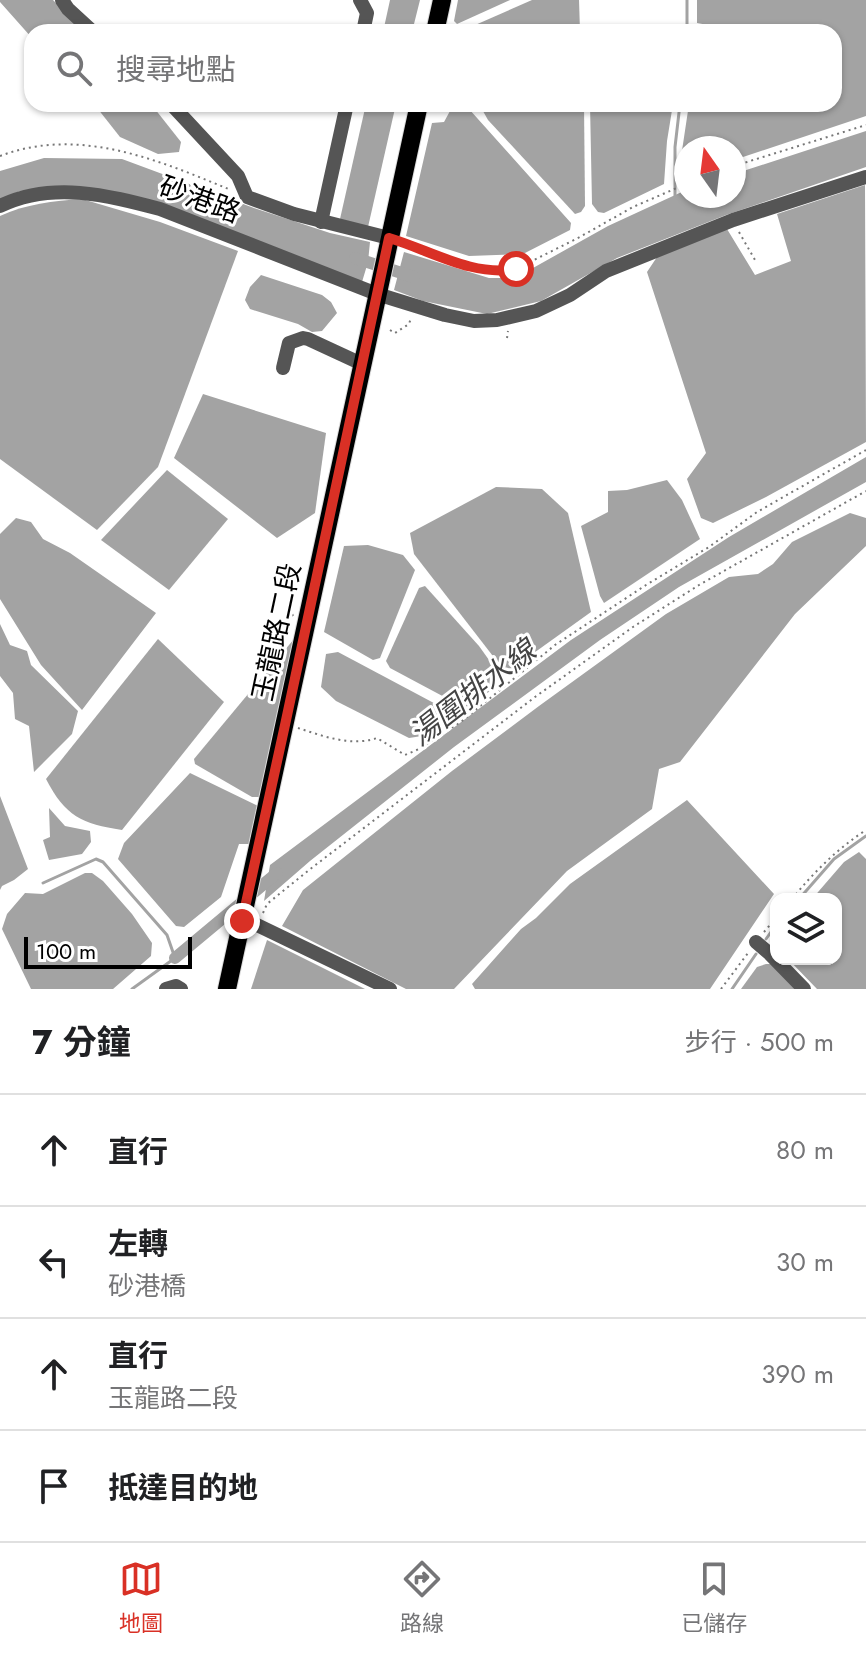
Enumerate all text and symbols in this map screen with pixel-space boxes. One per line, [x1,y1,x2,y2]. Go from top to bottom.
search box [24,24,842,112]
icon: search [52,46,96,90]
text: 搜尋地點 [116,48,236,91]
north arrow [674,136,746,208]
street label: 砂港路 [153,166,246,233]
route start [498,251,534,287]
street label: 玉龍路二段 [242,559,311,705]
water label: 湯圍排水線 [400,628,547,756]
map controls [770,893,842,965]
button: layers [770,893,842,965]
route end [224,903,260,939]
scale bar [24,933,192,969]
text: 100 m [36,935,96,967]
text: 7 分鐘 [32,1018,131,1067]
text: 步行 · 500 m [685,1023,834,1061]
icon: ahead [32,1128,76,1172]
text: 直行 [108,1130,168,1173]
text: 80 m [776,1131,834,1169]
text: 左轉 [108,1222,168,1265]
icon: left [32,1240,76,1284]
text: 30 m [776,1243,834,1281]
text: 砂港橋 [108,1267,186,1305]
text: 直行 [108,1334,168,1377]
icon: ahead [32,1352,76,1396]
text: 390 m [761,1355,834,1393]
text: 玉龍路二段 [108,1379,238,1417]
icon: arrive [32,1464,76,1508]
text: 抵達目的地 [108,1466,258,1509]
tab: 地圖 [119,1557,163,1639]
tab: 路線 [400,1557,444,1639]
tab: 已儲存 [681,1557,747,1639]

